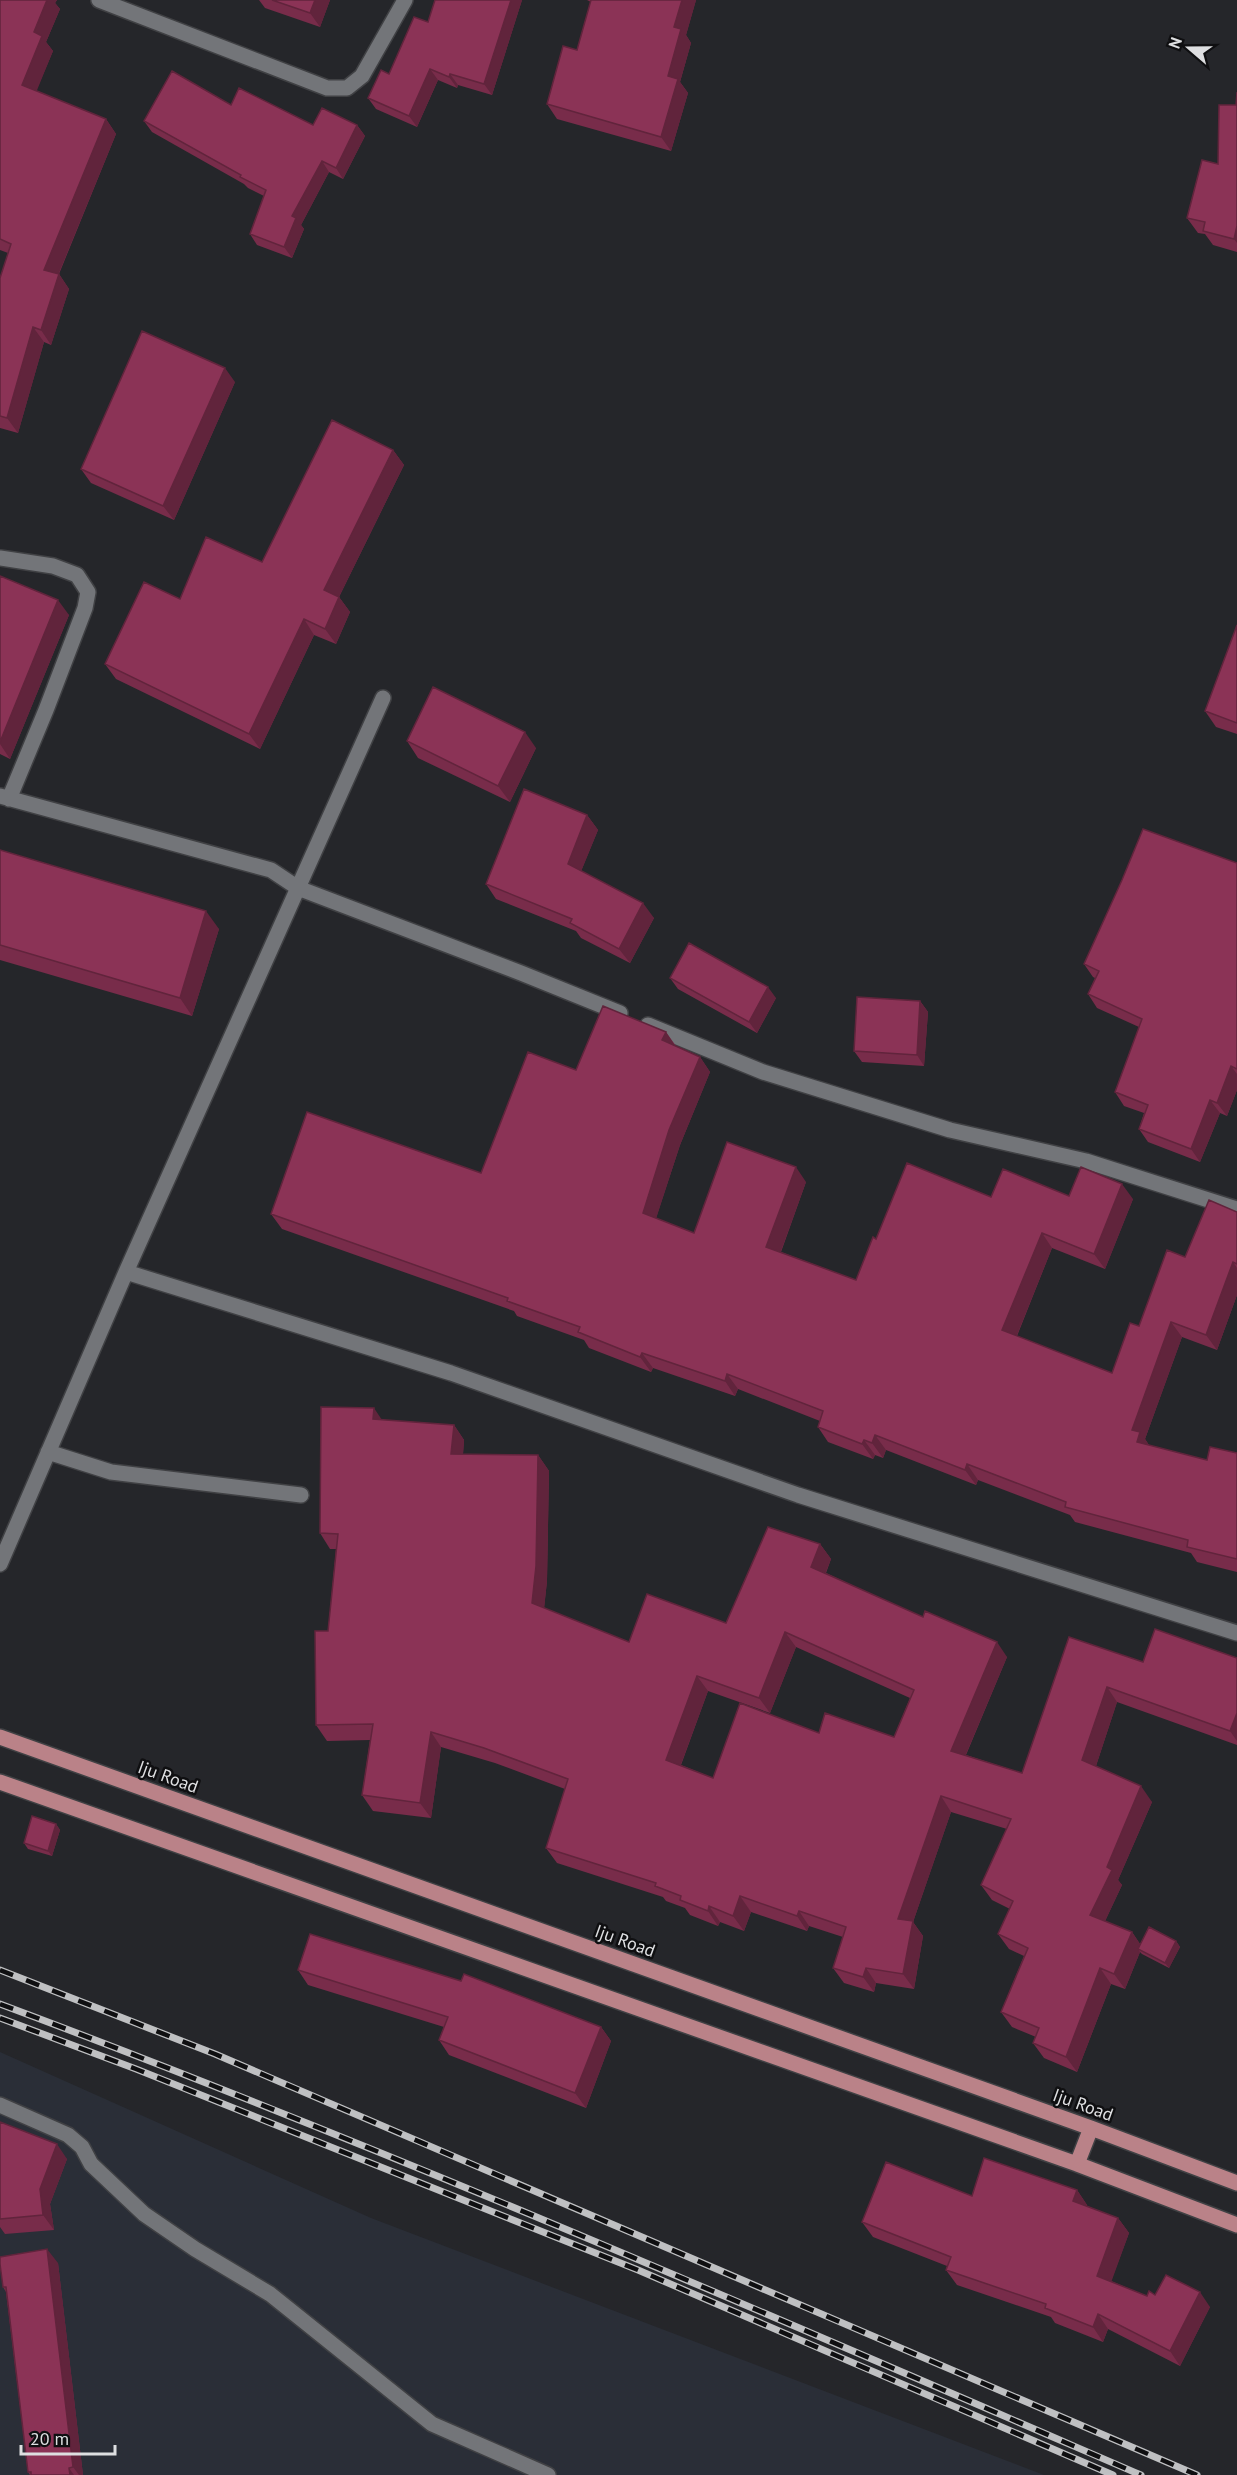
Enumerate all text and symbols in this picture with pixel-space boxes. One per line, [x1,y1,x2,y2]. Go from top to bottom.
north arrow [1159,18,1219,78]
text: N [1164,35,1186,51]
street label: Iju Road [135,1755,202,1798]
street label: Iju Road [592,1919,659,1962]
street label: Iju Road [1050,2083,1117,2126]
scale bar [21,2418,116,2456]
text: 20 m [30,2427,69,2450]

